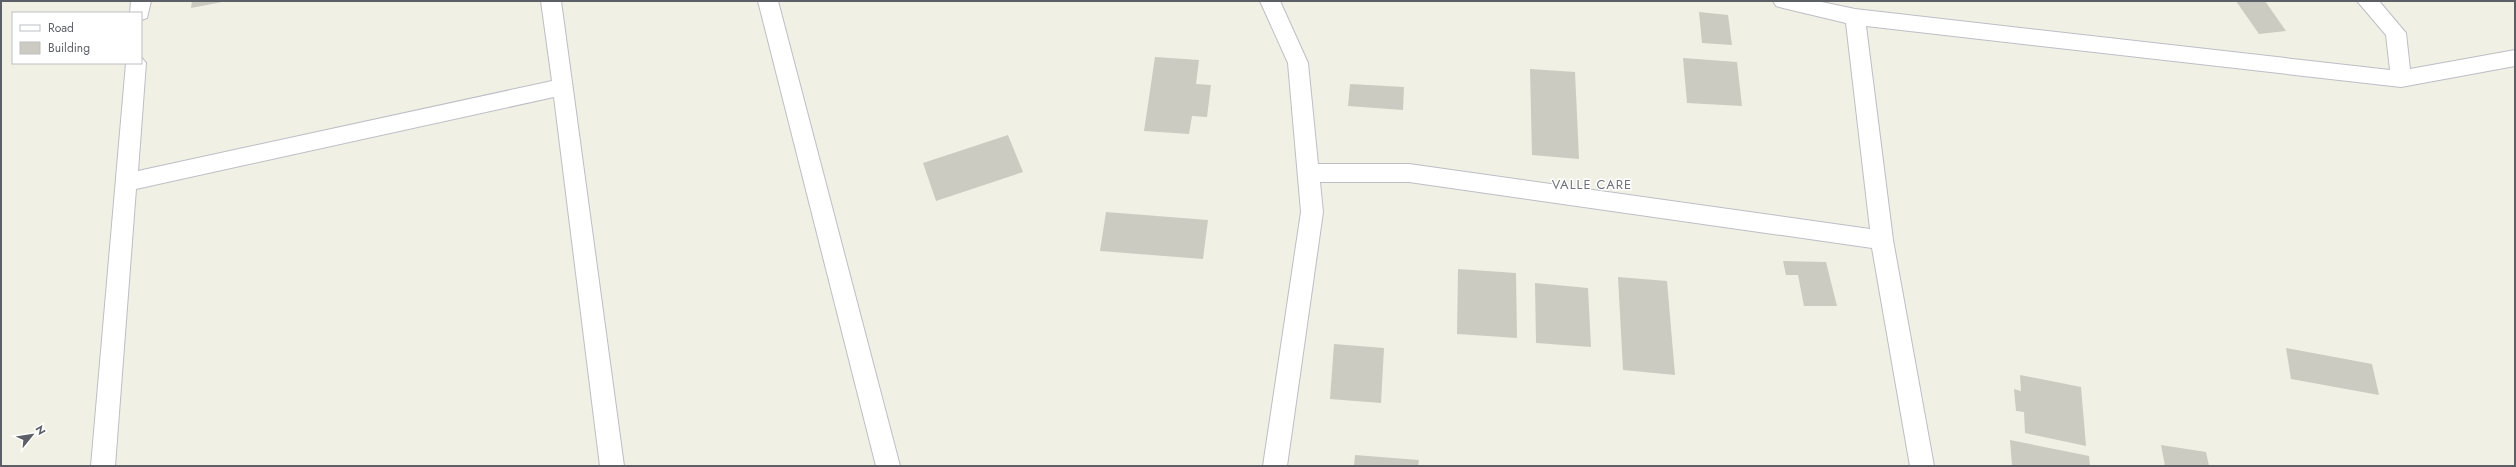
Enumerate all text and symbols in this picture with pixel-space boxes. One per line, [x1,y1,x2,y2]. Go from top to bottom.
legend [12,12,142,64]
text: Road [48,19,74,37]
text: Building [48,39,90,57]
district label: VALLE CARE [1552,175,1632,194]
north arrow [12,415,52,455]
text: N [32,422,50,438]

